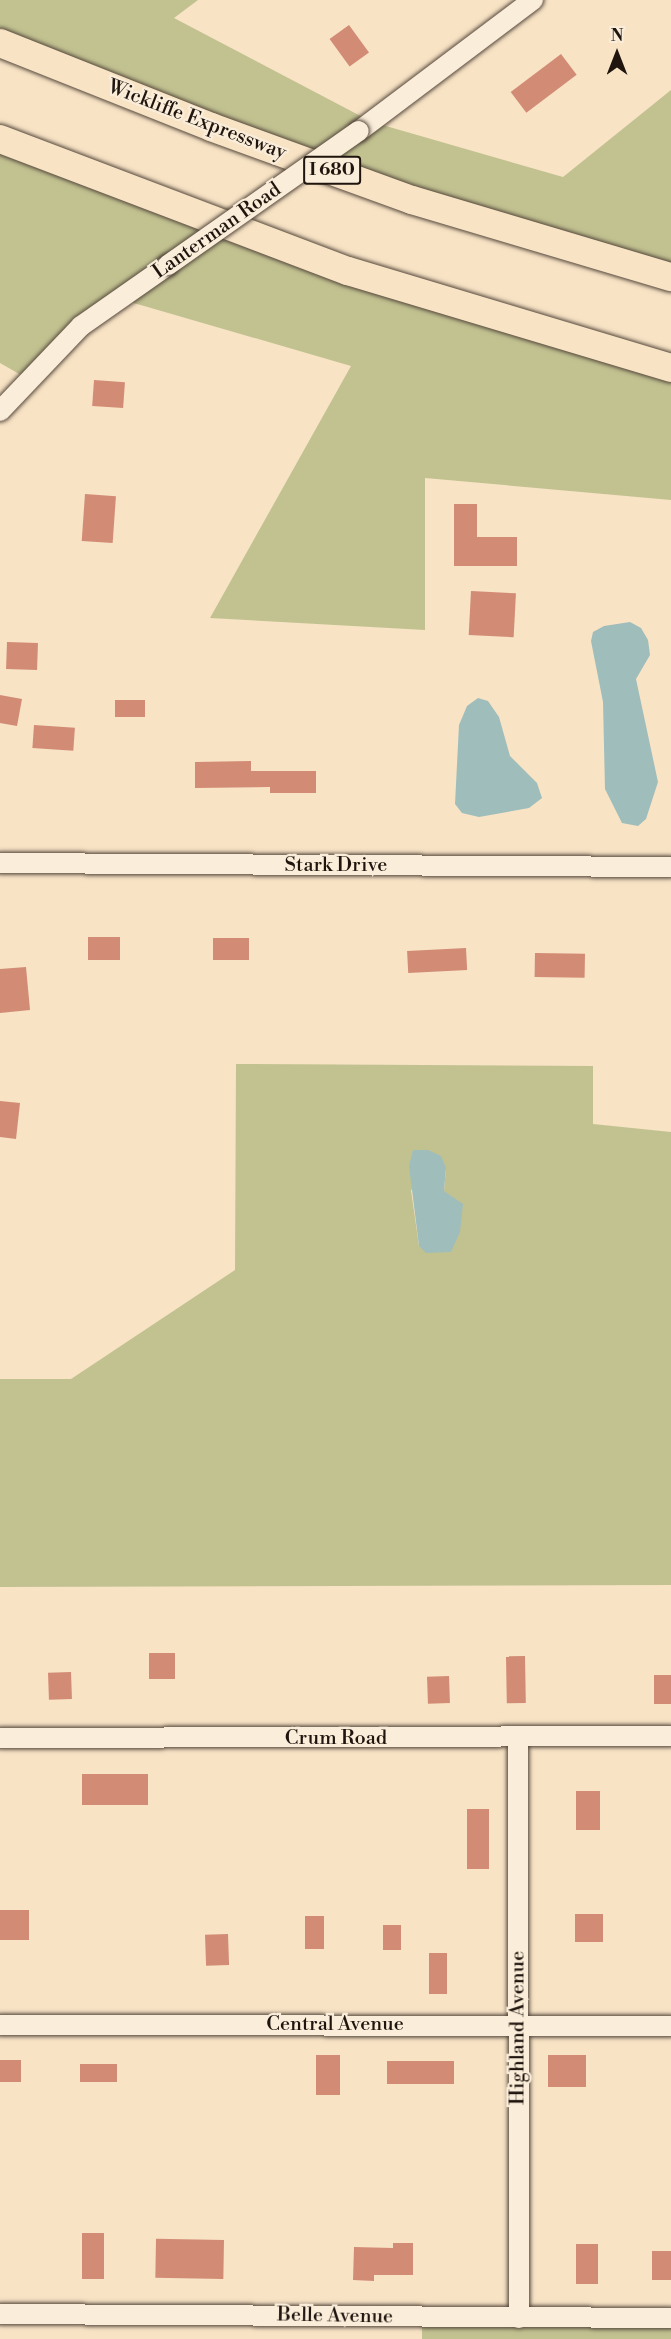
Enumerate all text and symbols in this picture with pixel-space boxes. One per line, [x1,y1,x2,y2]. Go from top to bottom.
north arrow [587,24,647,84]
text: N [611,26,623,46]
street label: Wickliffe Expressway [104,75,290,165]
road number: I 680 [302,155,362,185]
street label: Lanterman Road [148,178,286,284]
street label: Stark Drive [285,853,387,877]
street label: Crum Road [285,1726,387,1750]
street label: Highland Avenue [506,1951,530,2105]
street label: Central Avenue [266,2012,404,2036]
street label: Belle Avenue [277,2303,393,2329]

